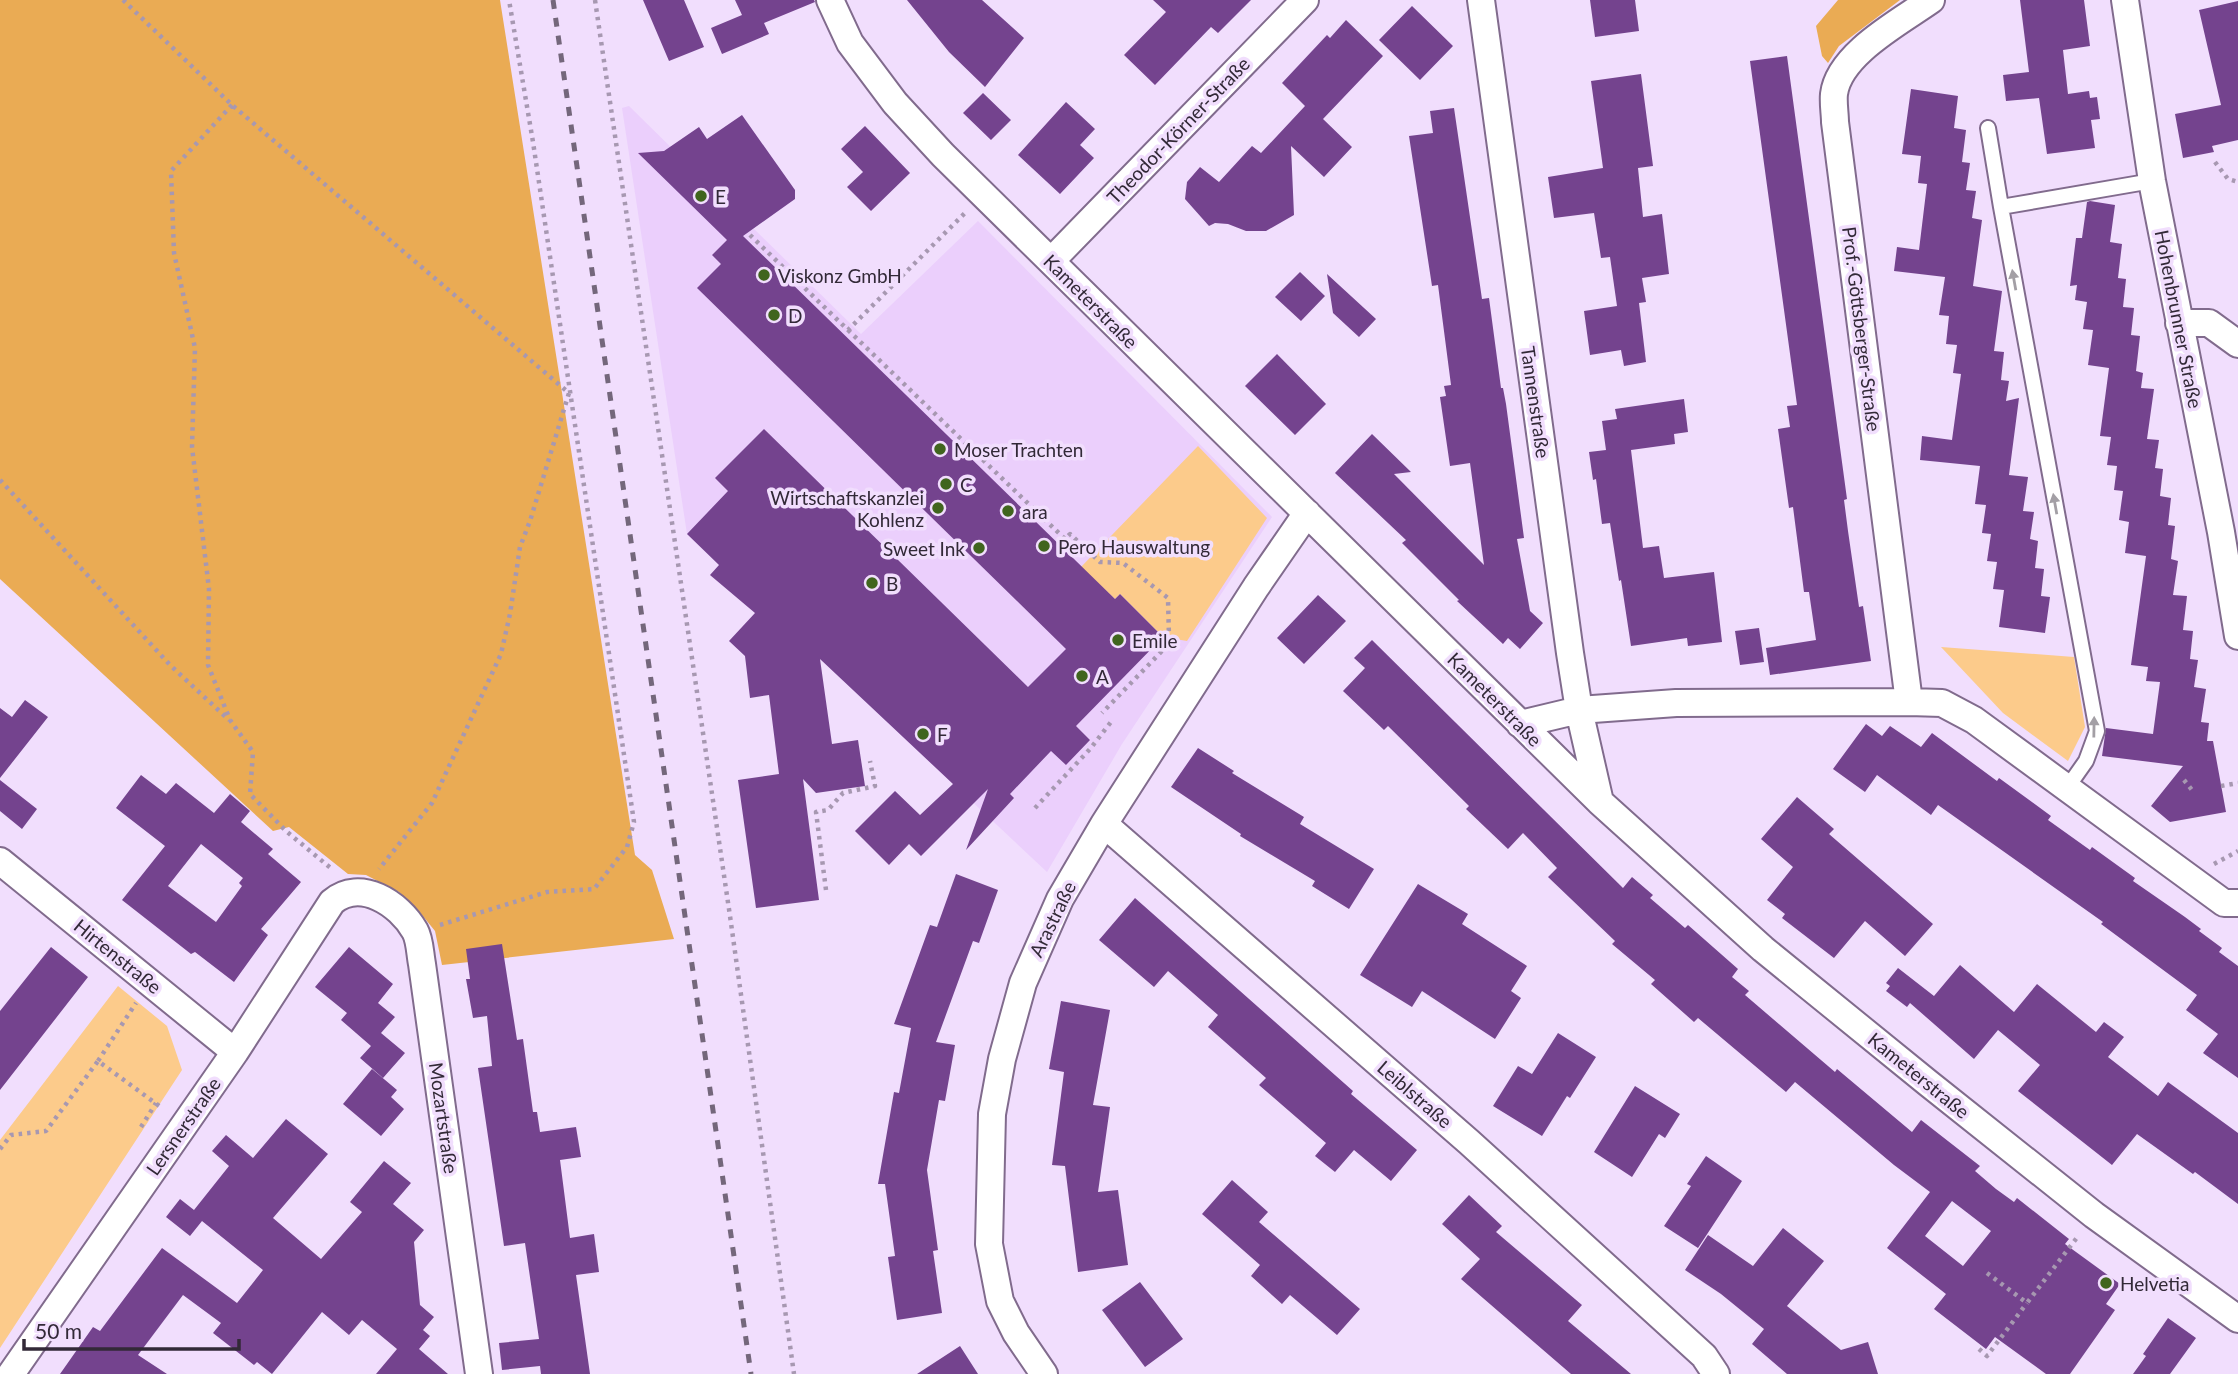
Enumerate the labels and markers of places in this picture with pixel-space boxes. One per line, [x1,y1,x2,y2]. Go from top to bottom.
place label: E [715,185,726,208]
marker: E [693,188,709,204]
place label: Viskonz GmbH [778,264,902,287]
marker: Viskonz GmbH [756,267,772,283]
place label: D [788,304,802,327]
marker: D [766,307,782,323]
place label: Moser Trachten [954,438,1083,461]
marker: Moser Trachten [932,441,948,457]
place label: C [960,473,973,496]
marker: C [938,476,954,492]
place label: Wirtschaftskanzlei Kohlenz [770,486,924,531]
marker: Wirtschaftskanzlei Kohlenz [930,500,946,516]
place label: ara [1022,500,1048,523]
marker: ara [1000,503,1016,519]
place label: Pero Hauswaltung [1058,535,1210,558]
place label: Sweet Ink [883,537,965,560]
marker: Pero Hauswaltung [1036,538,1052,554]
marker: Sweet Ink [971,540,987,556]
place label: B [886,572,898,595]
marker: B [864,575,880,591]
place label: Emile [1132,629,1177,652]
marker: Emile [1110,632,1126,648]
place label: A [1096,665,1109,688]
marker: A [1074,668,1090,684]
place label: F [937,723,948,746]
marker: F [915,726,931,742]
place label: Helvetia [2120,1272,2189,1295]
marker: Helvetia [2098,1275,2114,1291]

